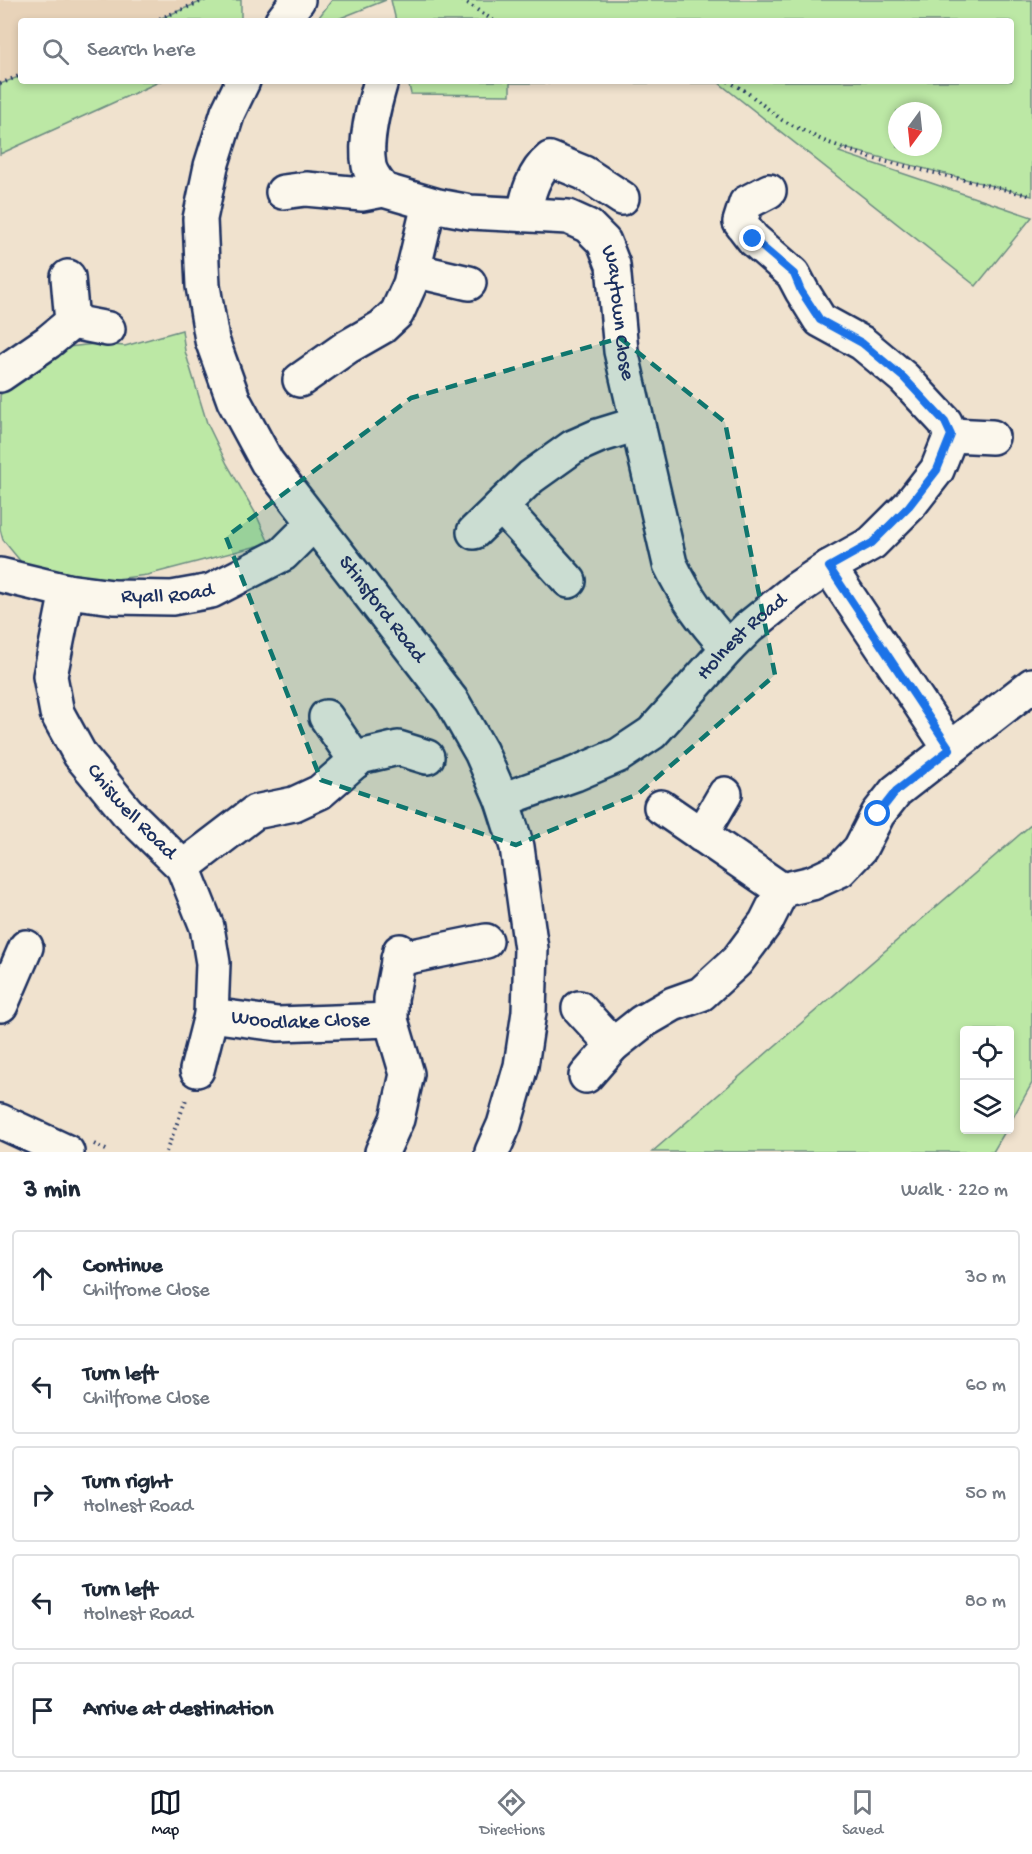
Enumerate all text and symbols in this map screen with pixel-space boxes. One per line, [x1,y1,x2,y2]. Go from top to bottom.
search box [18,18,1014,84]
icon: search [39,35,72,68]
text: Search here [87,38,195,64]
north arrow [888,102,942,156]
route end [739,225,765,251]
street label: Waytown Close [594,242,640,384]
street label: Stinsford Road [332,551,432,670]
street label: Ryall Road [121,578,218,611]
street label: Holnest Road [692,587,794,686]
street label: Chiswell Road [80,759,183,867]
route start [864,800,890,826]
street label: Woodlake Close [230,1005,371,1037]
map controls [960,1026,1014,1134]
button: locate [960,1026,1014,1080]
button: layers [960,1080,1014,1134]
text: 3 min [24,1176,80,1207]
text: Walk · 220 m [901,1180,1008,1203]
text: Continue [83,1254,163,1280]
icon: ahead [26,1262,59,1295]
text: 30 m [965,1267,1006,1290]
text: Chilfrome Close [83,1280,209,1303]
text: Turn left [83,1362,157,1388]
icon: left [26,1370,59,1403]
text: 60 m [966,1375,1006,1398]
text: Chilfrome Close [83,1388,209,1411]
text: Turn right [83,1470,171,1496]
icon: right [26,1478,59,1511]
text: 50 m [965,1483,1006,1506]
text: Holnest Road [83,1496,193,1519]
text: Turn left [83,1578,157,1604]
icon: left [26,1586,59,1619]
text: 80 m [965,1591,1006,1614]
text: Holnest Road [83,1604,193,1627]
icon: arrive [26,1694,59,1727]
text: Arrive at destination [83,1697,273,1723]
tab: Map [149,1786,182,1841]
tab: Directions [479,1786,545,1841]
tab: Saved [842,1786,883,1841]

